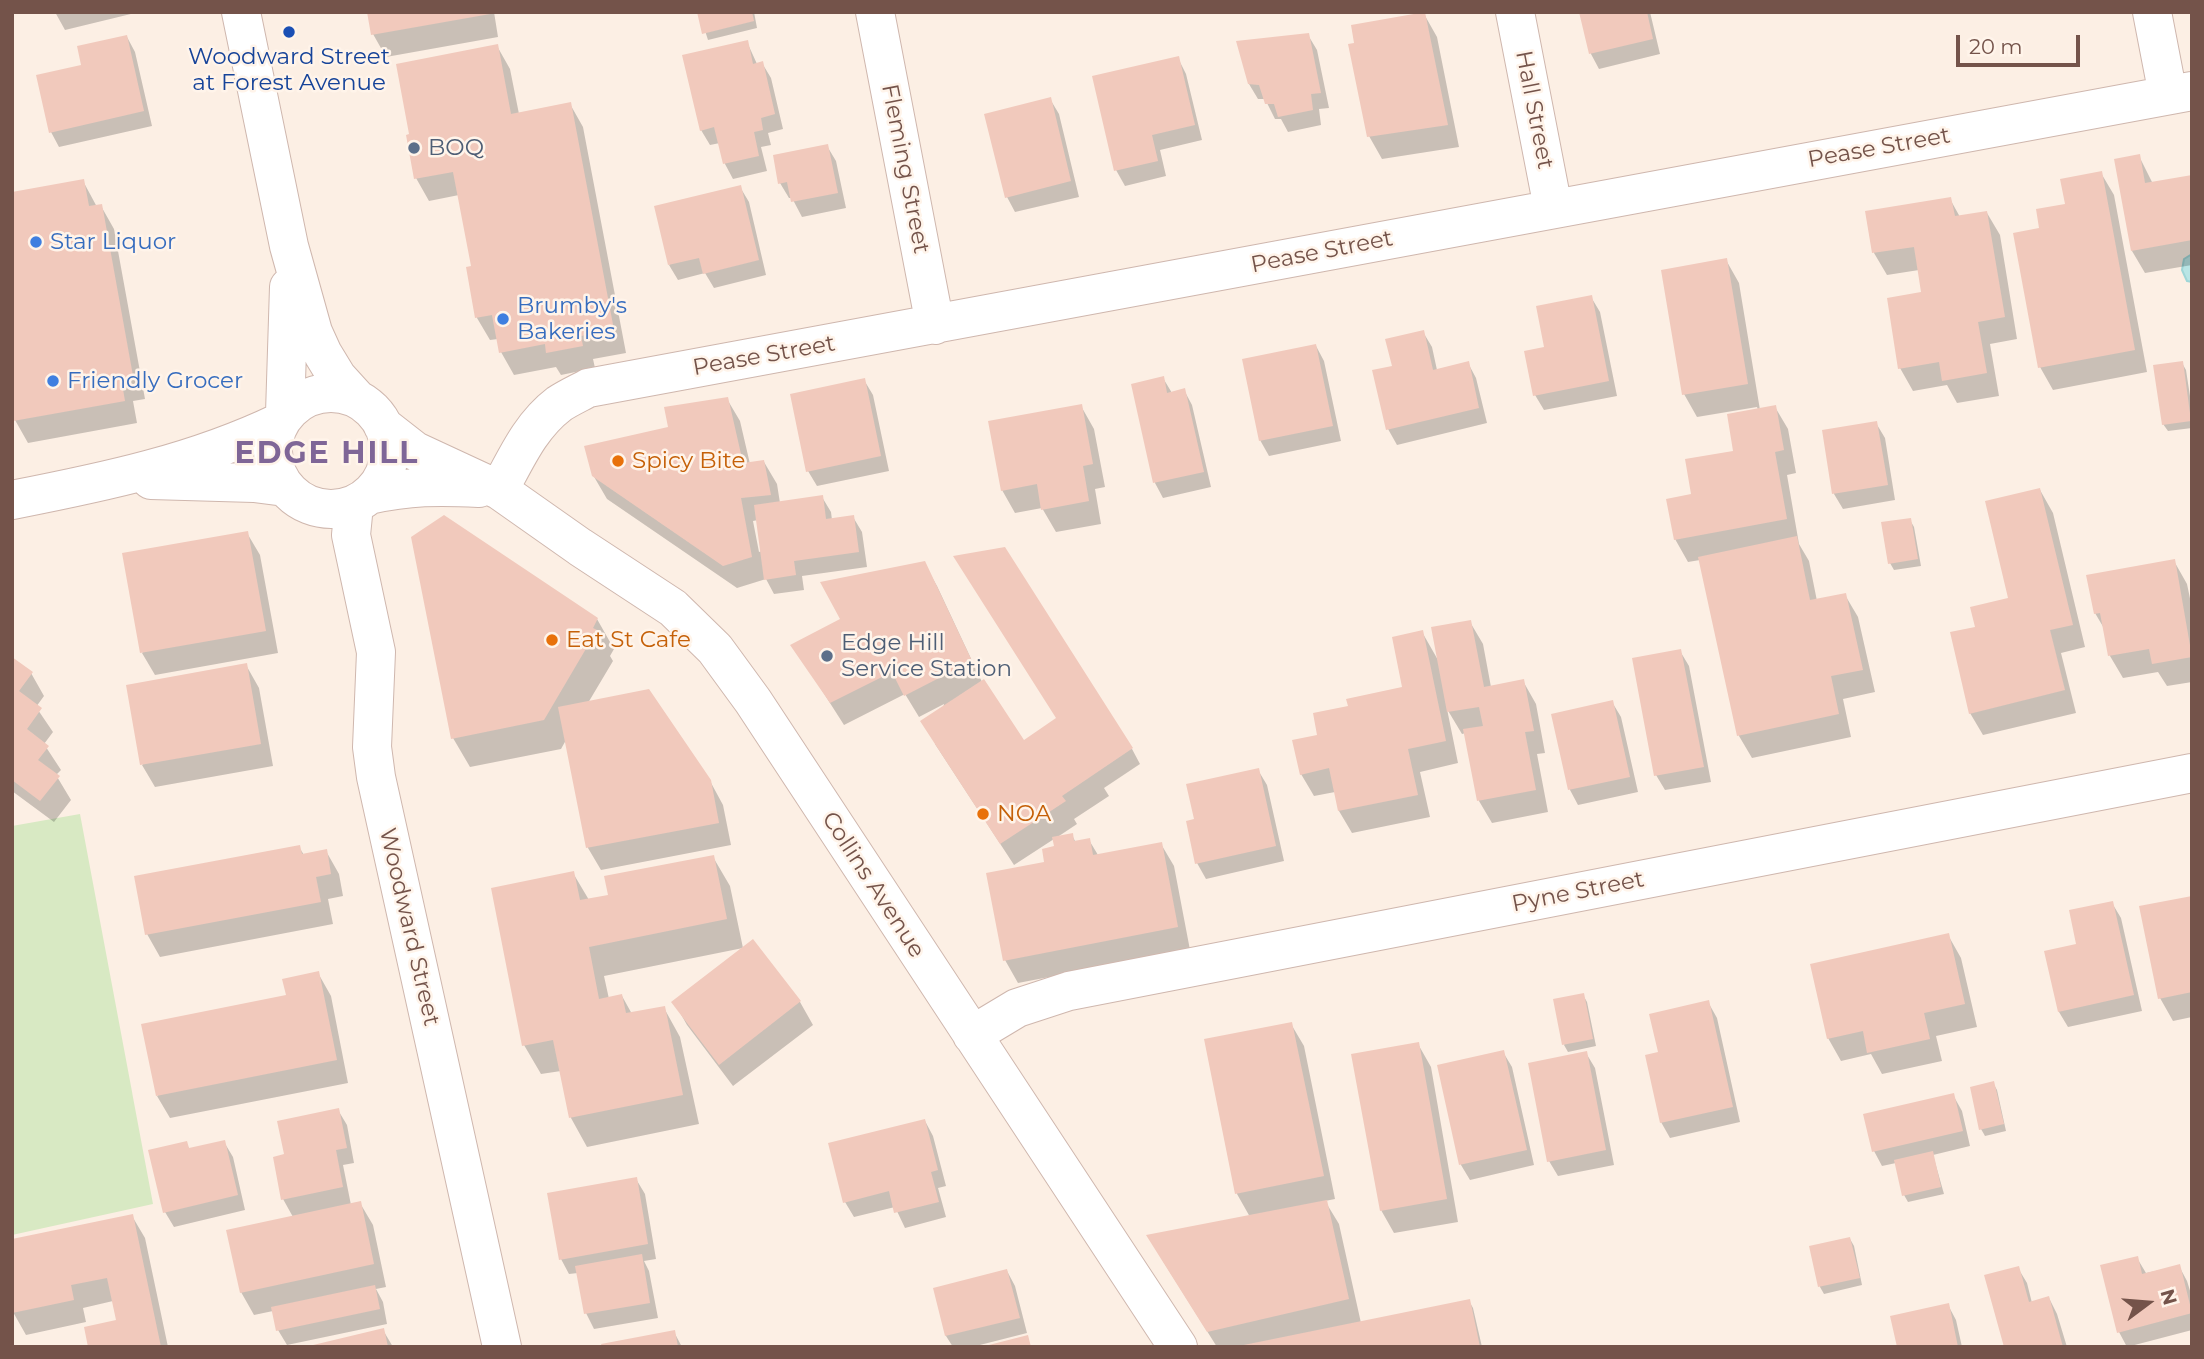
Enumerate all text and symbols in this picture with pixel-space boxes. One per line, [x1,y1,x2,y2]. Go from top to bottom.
scale bar [1959,21,2083,65]
marker: Woodward Street at Forest Avenue [281,24,297,40]
text: 20 m [1969,34,2023,59]
place label: Woodward Street at Forest Avenue [188,43,390,97]
street label: Hall Street [1509,48,1559,172]
street label: Fleming Street [875,82,935,256]
street label: Pease Street [1806,122,1952,174]
place label: BOQ [428,134,484,162]
marker: BOQ [406,140,422,156]
street label: Pease Street [1249,225,1395,279]
place label: Star Liquor [50,228,176,256]
marker: Star Liquor [28,234,44,250]
place label: Brumby's Bakeries [517,292,627,346]
marker: Brumby's Bakeries [495,311,511,327]
street label: Pease Street [691,330,837,382]
place label: Friendly Grocer [67,367,243,395]
marker: Friendly Grocer [45,373,61,389]
district label: EDGE HILL [236,436,418,472]
place label: Spicy Bite [632,447,745,475]
marker: Spicy Bite [610,453,626,469]
place label: Eat St Cafe [566,626,691,654]
place label: Edge Hill Service Station [841,629,1012,683]
marker: Eat St Cafe [544,632,560,648]
marker: Edge Hill Service Station [819,648,835,664]
place label: NOA [997,800,1051,828]
marker: NOA [975,806,991,822]
street label: Collins Avenue [816,807,930,963]
street label: Woodward Street [373,825,445,1029]
street label: Pyne Street [1510,866,1646,918]
north arrow [2113,1268,2183,1338]
text: N [2155,1287,2182,1308]

